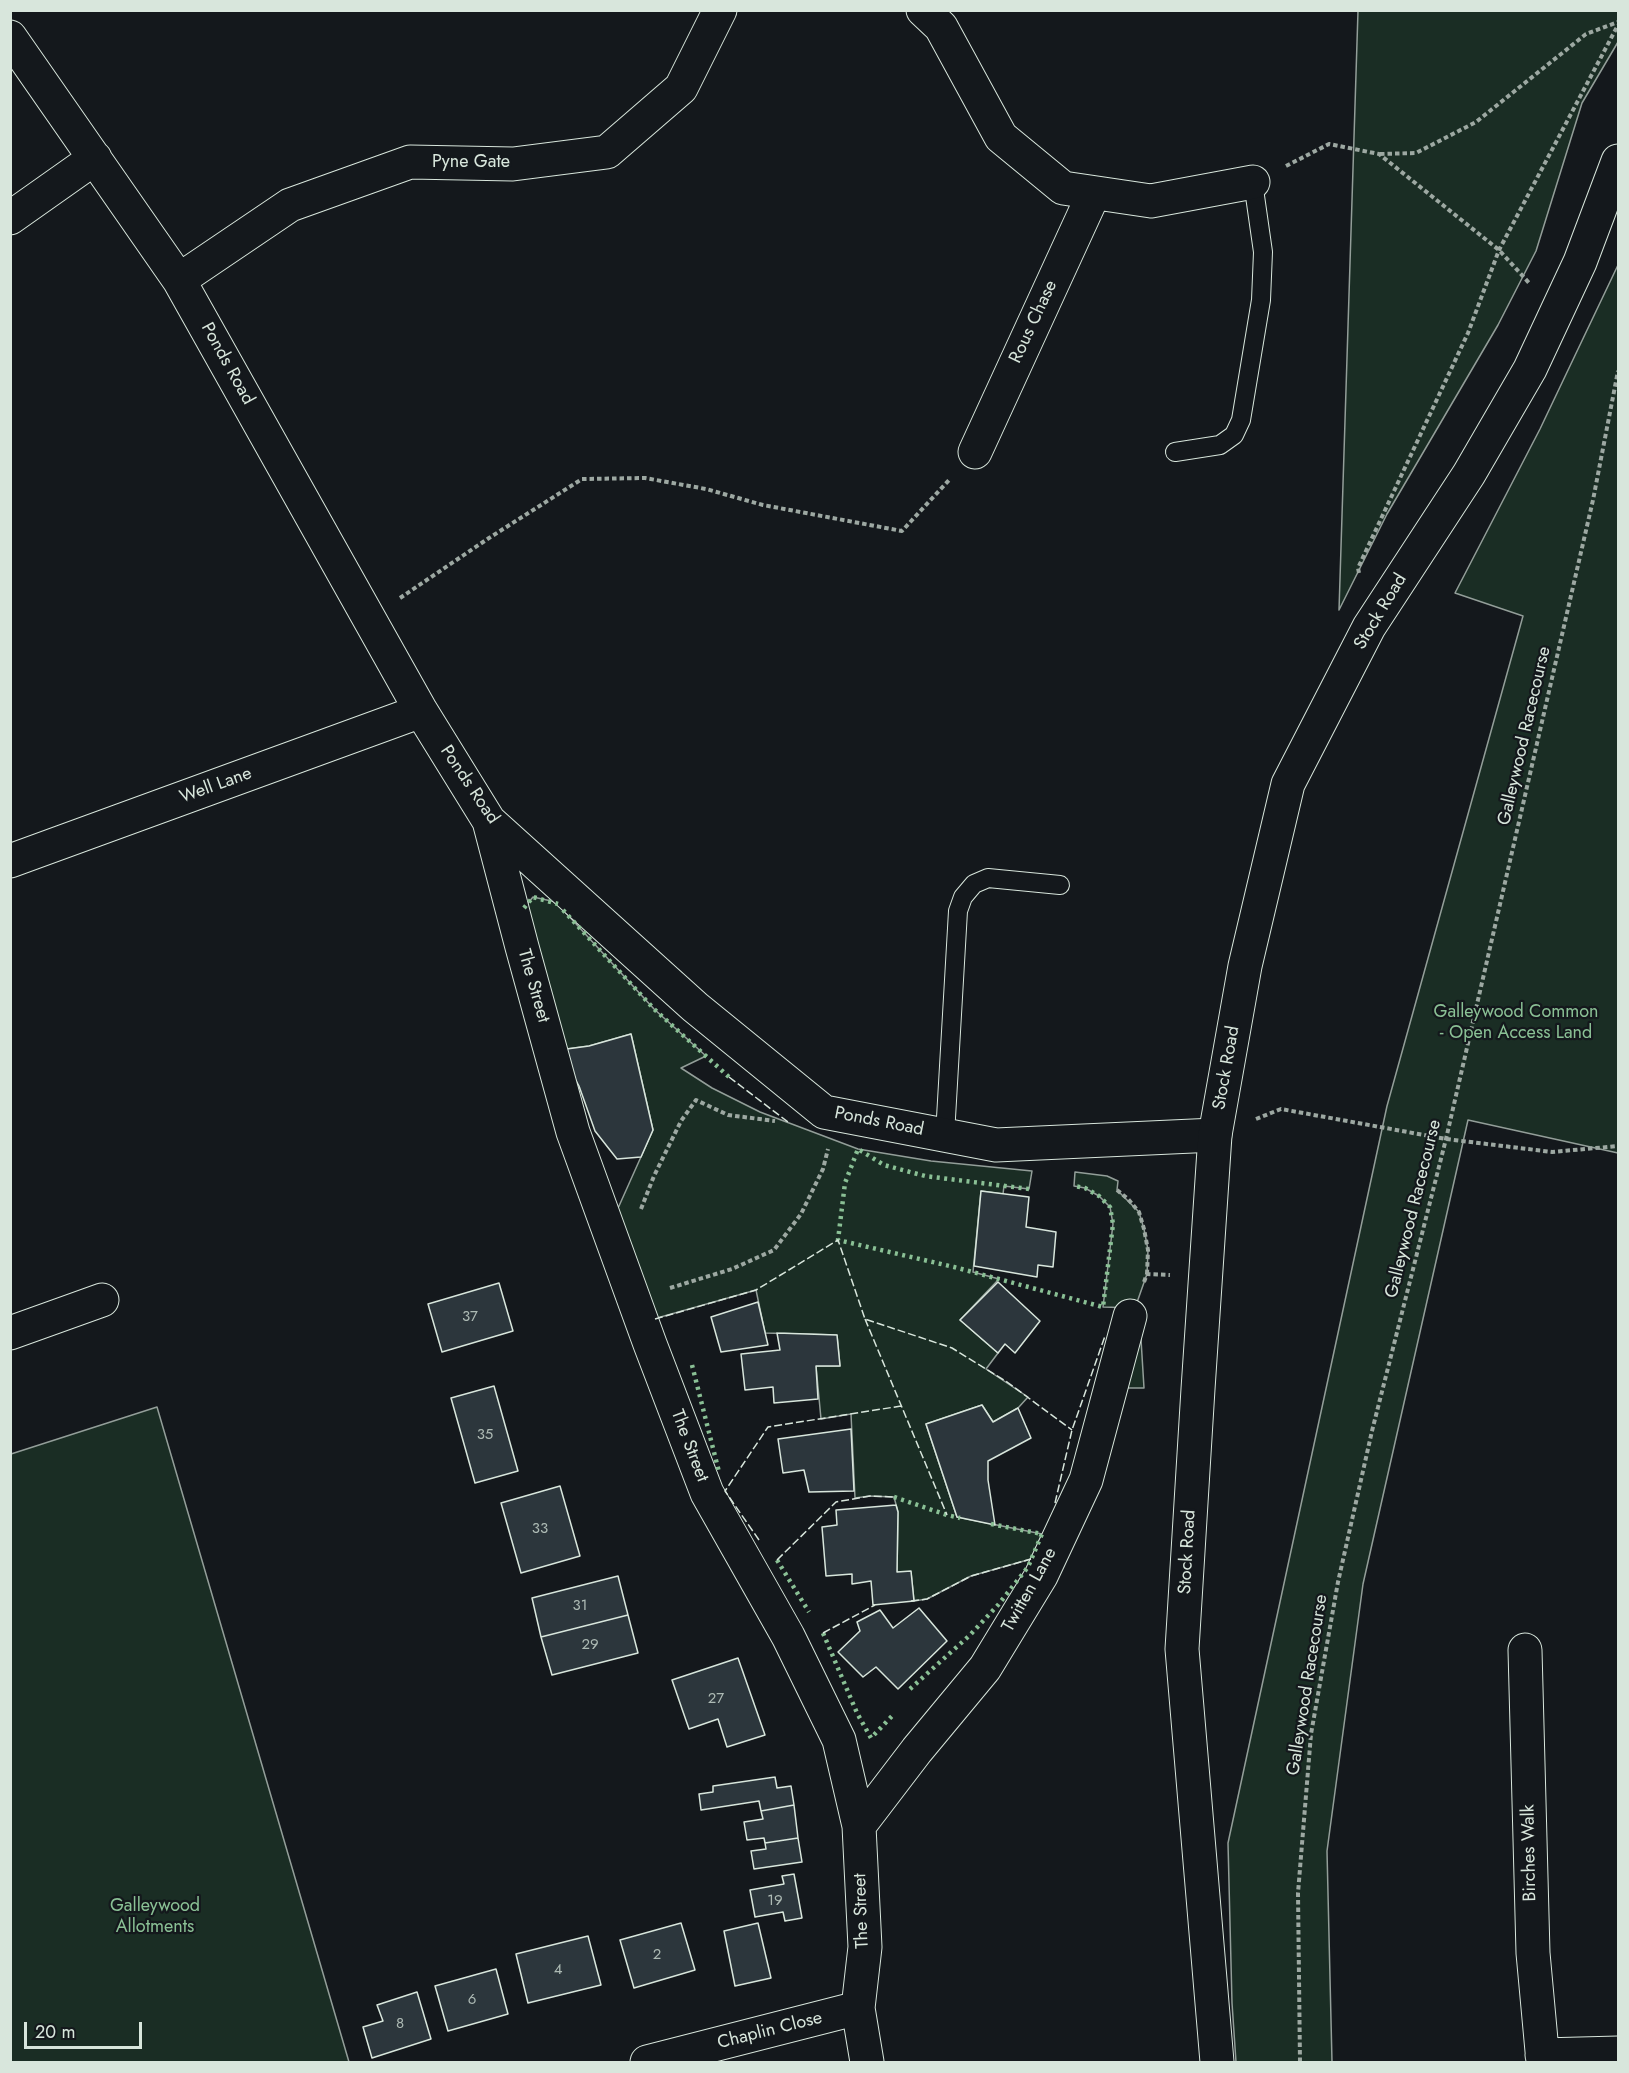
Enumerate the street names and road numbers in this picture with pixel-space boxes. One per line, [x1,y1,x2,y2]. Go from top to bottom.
street label: Pyne Gate [432,152,510,174]
street label: Rous Chase [1005,277,1063,367]
street label: Ponds Road [196,319,258,409]
street label: Stock Road [1350,570,1412,654]
street label: Galleywood Racecourse [1494,645,1556,827]
street label: Ponds Road [435,742,503,828]
street label: Well Lane [177,763,255,809]
street label: The Street [512,947,554,1025]
street label: Stock Road [1209,1024,1245,1112]
street label: Ponds Road [833,1103,925,1141]
street label: Galleywood Racecourse [1381,1118,1447,1300]
street label: The Street [665,1407,713,1485]
street label: Stock Road [1175,1509,1201,1595]
street label: Twitten Lane [998,1544,1062,1636]
street label: Galleywood Racecourse [1283,1593,1333,1777]
street label: Birches Walk [1518,1804,1542,1902]
street label: The Street [850,1873,874,1949]
street label: Chaplin Close [715,2008,825,2054]

